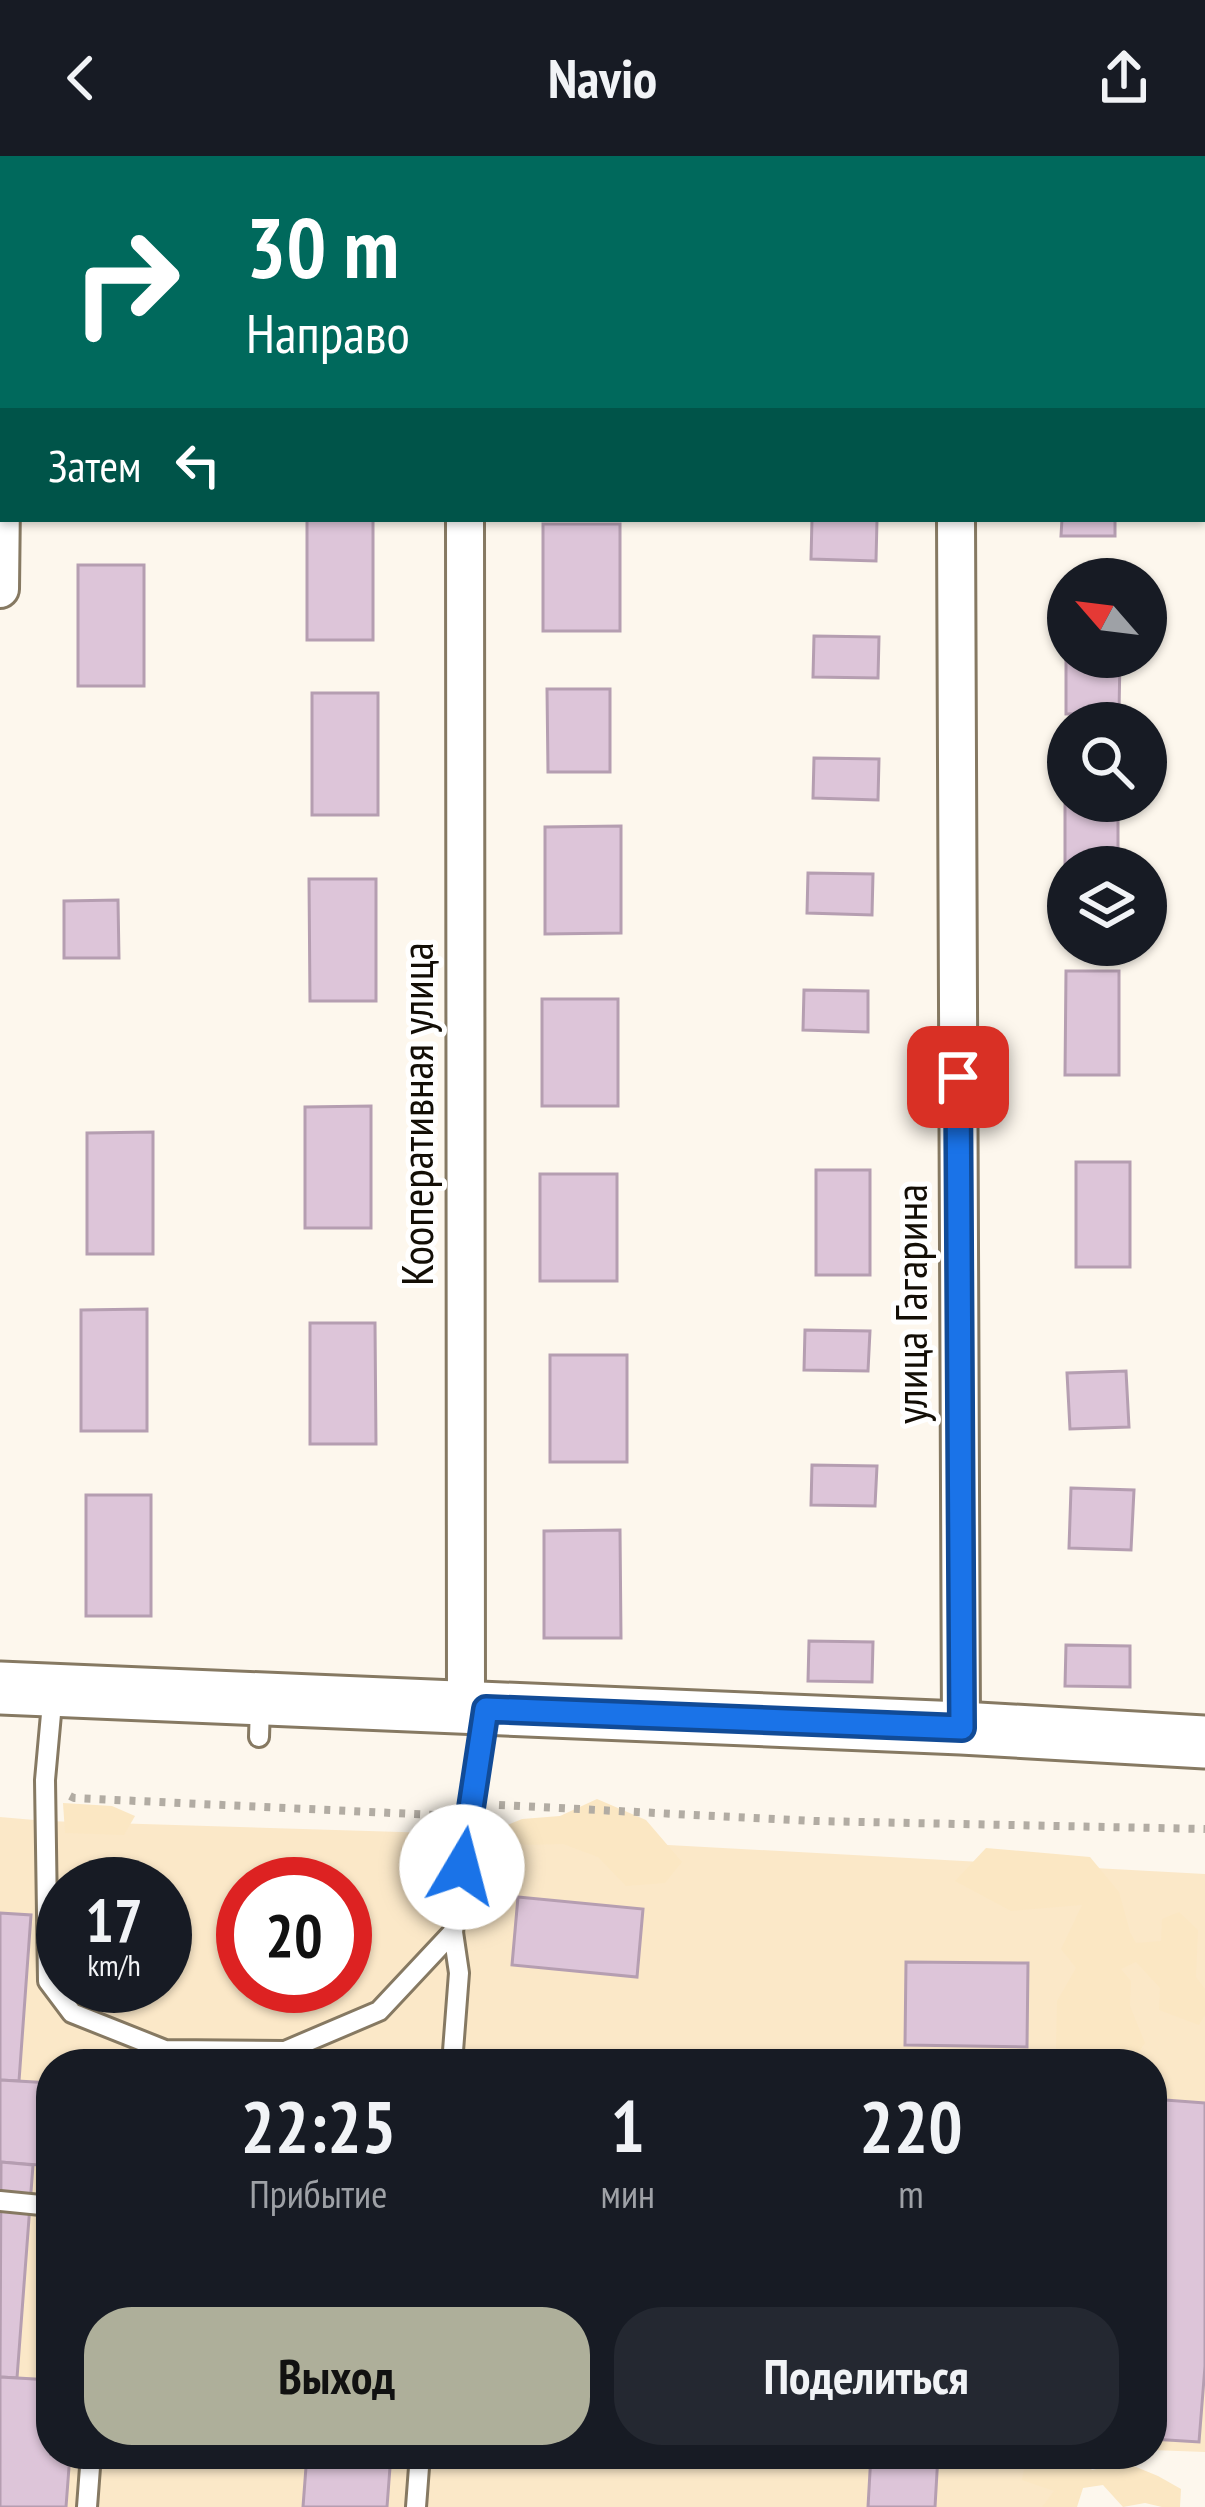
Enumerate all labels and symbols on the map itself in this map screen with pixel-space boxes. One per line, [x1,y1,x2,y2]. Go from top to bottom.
north arrow [1047,558,1167,678]
street label: Кооперативная улица [387,942,445,1286]
pin [907,1026,1009,1128]
street label: улица Гагарина [881,1184,939,1424]
position arrow [399,1804,525,1930]
speed limit sign: 20 [216,1857,372,2013]

